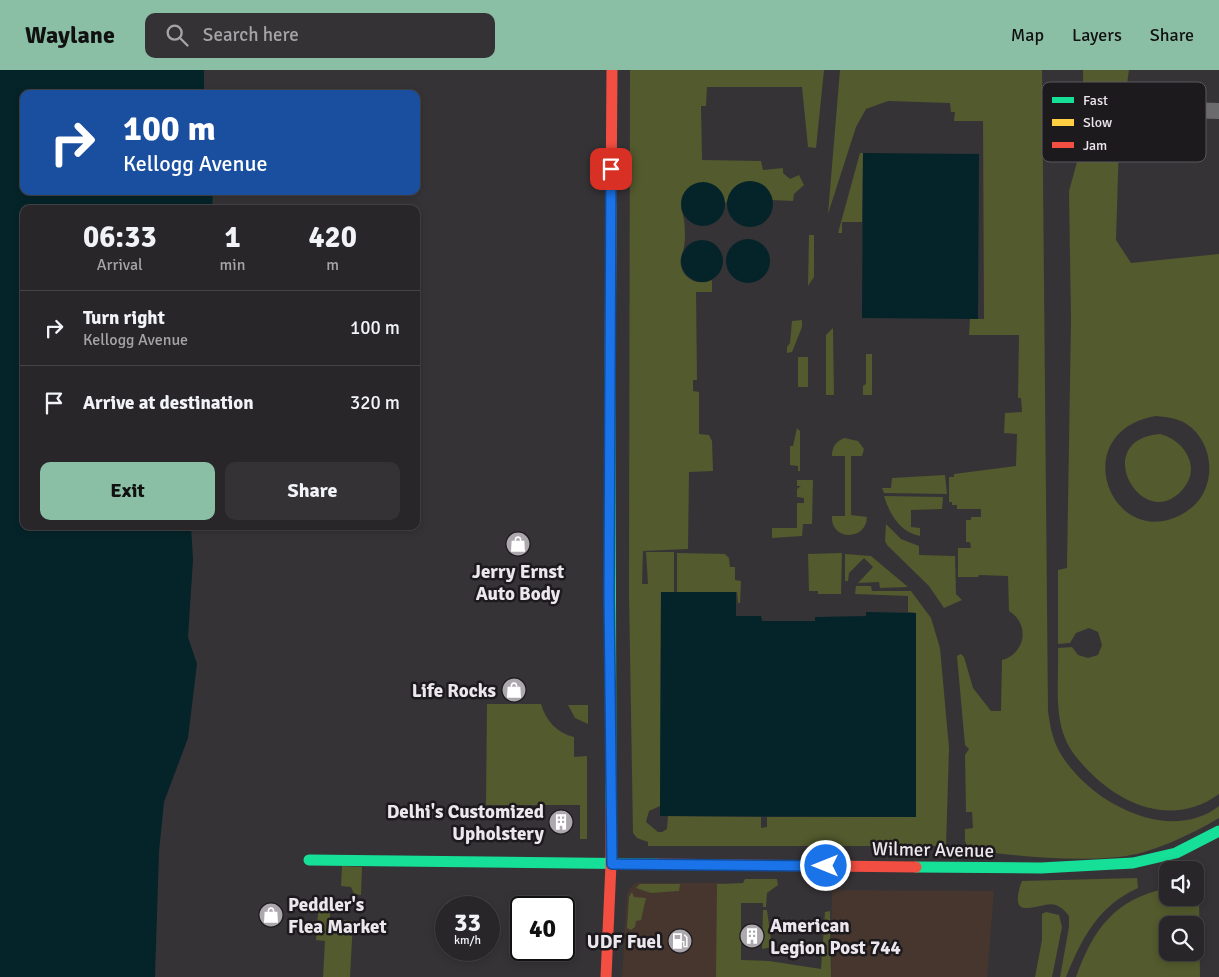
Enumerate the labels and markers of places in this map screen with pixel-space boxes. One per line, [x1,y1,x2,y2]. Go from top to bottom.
pin [590,148,632,190]
shop icon: Jerry Ernst Auto Body [505,531,531,557]
place label: Jerry Ernst Auto Body [472,560,564,606]
shop icon: Life Rocks [501,677,527,703]
place label: Life Rocks [412,679,496,703]
place label: Delhi's Customized Upholstery [387,800,545,846]
building icon: Delhi's Customized Upholstery [548,809,574,835]
place label: Peddler's Flea Market [288,893,387,939]
shop icon: Peddler's Flea Market [258,902,284,928]
place label: American Legion Post 744 [770,914,901,960]
building icon: American Legion Post 744 [739,923,765,949]
fuel station icon: UDF Fuel [667,928,693,954]
place label: UDF Fuel [587,930,662,954]

